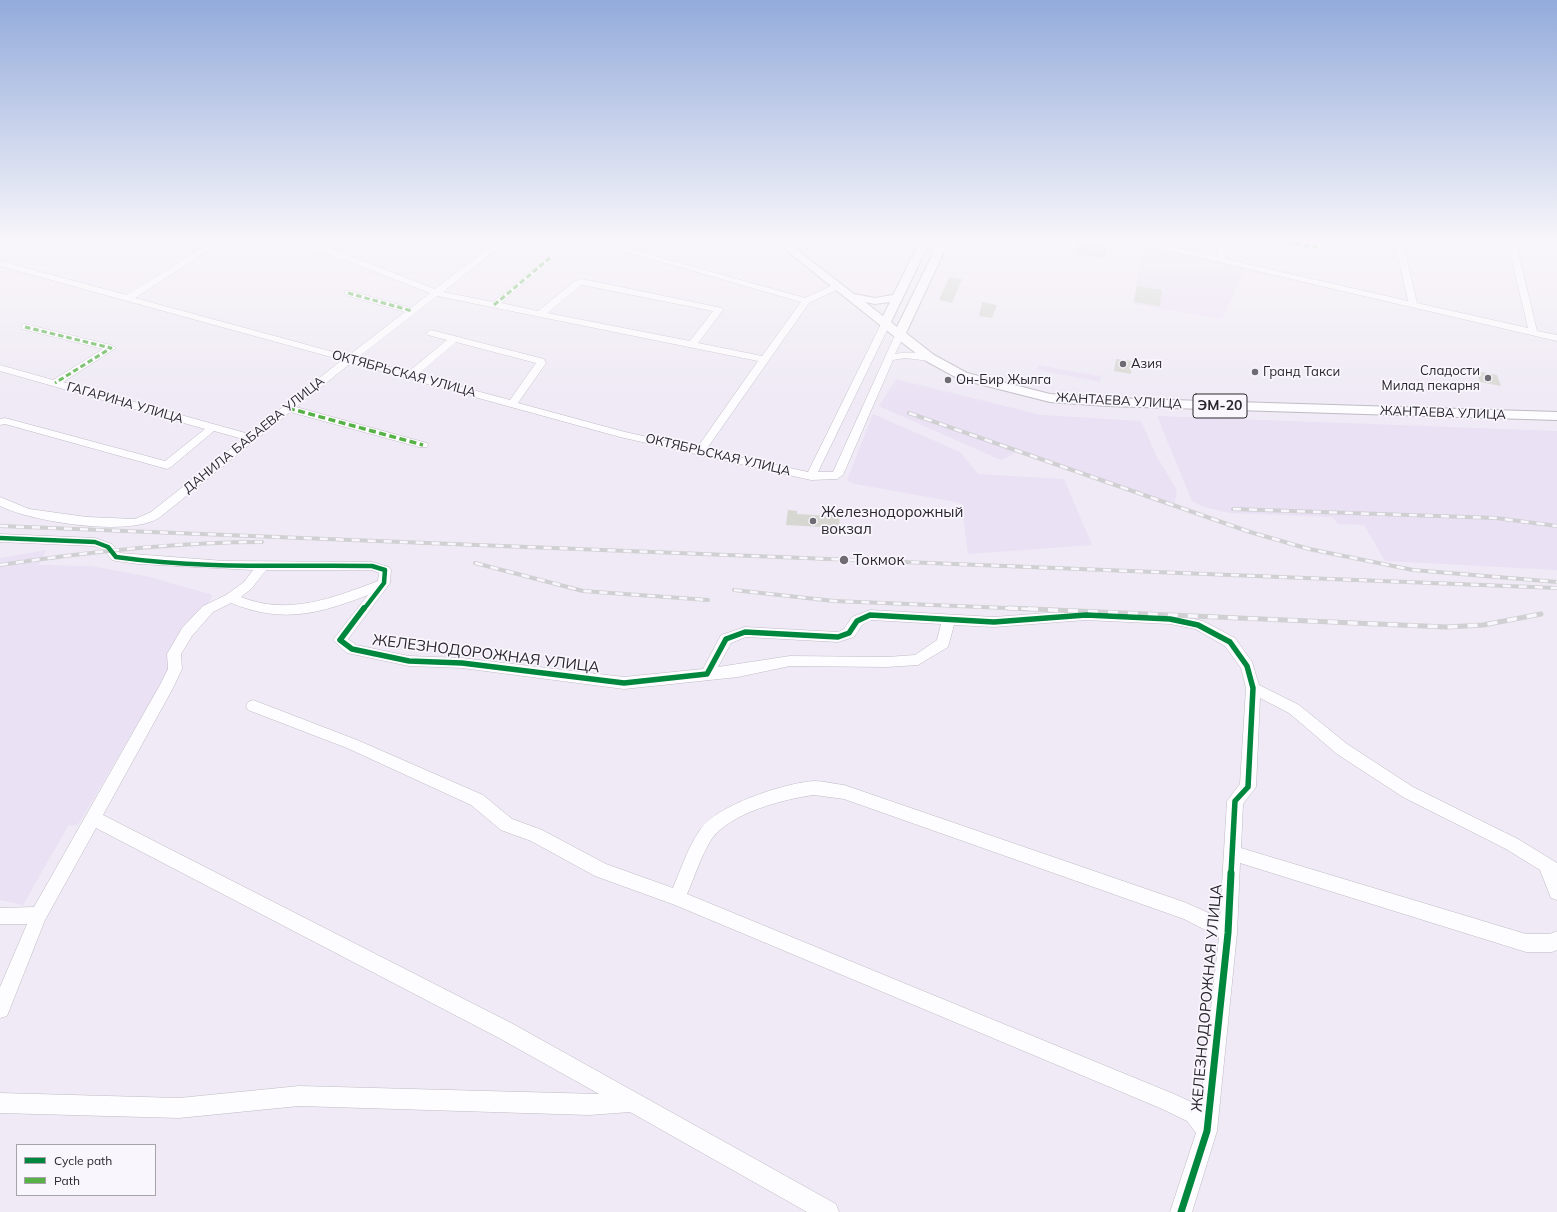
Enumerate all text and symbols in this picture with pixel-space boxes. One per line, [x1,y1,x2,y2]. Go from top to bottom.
street label: ОКТЯБРЬСКАЯ УЛИЦА [330,347,478,401]
place label: Азия [1131,356,1162,372]
marker: Азия [1118,359,1128,369]
place label: Сладости Милад пекарня [1382,363,1480,394]
place label: Гранд Такси [1263,364,1340,380]
marker: Гранд Такси [1250,367,1260,377]
place label: Он-Бир Жылга [956,372,1051,388]
street label: ДАНИЛА БАБАЕВА УЛИЦА [180,373,328,497]
marker: Сладости Милад пекарня [1483,373,1493,383]
marker: Он-Бир Жылга [943,375,953,385]
street label: ГАГАРИНА УЛИЦА [65,379,185,427]
street label: ЖАНТАЕВА УЛИЦА [1056,390,1182,412]
road number: ЭМ-20 [1193,394,1247,418]
street label: ЖАНТАЕВА УЛИЦА [1380,403,1506,423]
street label: ОКТЯБРЬСКАЯ УЛИЦА [644,431,792,479]
place label: Железнодорожный вокзал [821,503,963,538]
marker: Железнодорожный вокзал [808,516,818,526]
place label: Токмок [853,551,905,569]
marker: Токмок [838,554,850,566]
street label: ЖЕЛЕЗНОДОРОЖНАЯ УЛИЦА [371,631,601,677]
street label: ЖЕЛЕЗНОДОРОЖНАЯ УЛИЦА [1188,883,1226,1113]
legend [16,1144,156,1196]
text: Cycle path [54,1153,112,1168]
text: Path [54,1173,80,1188]

